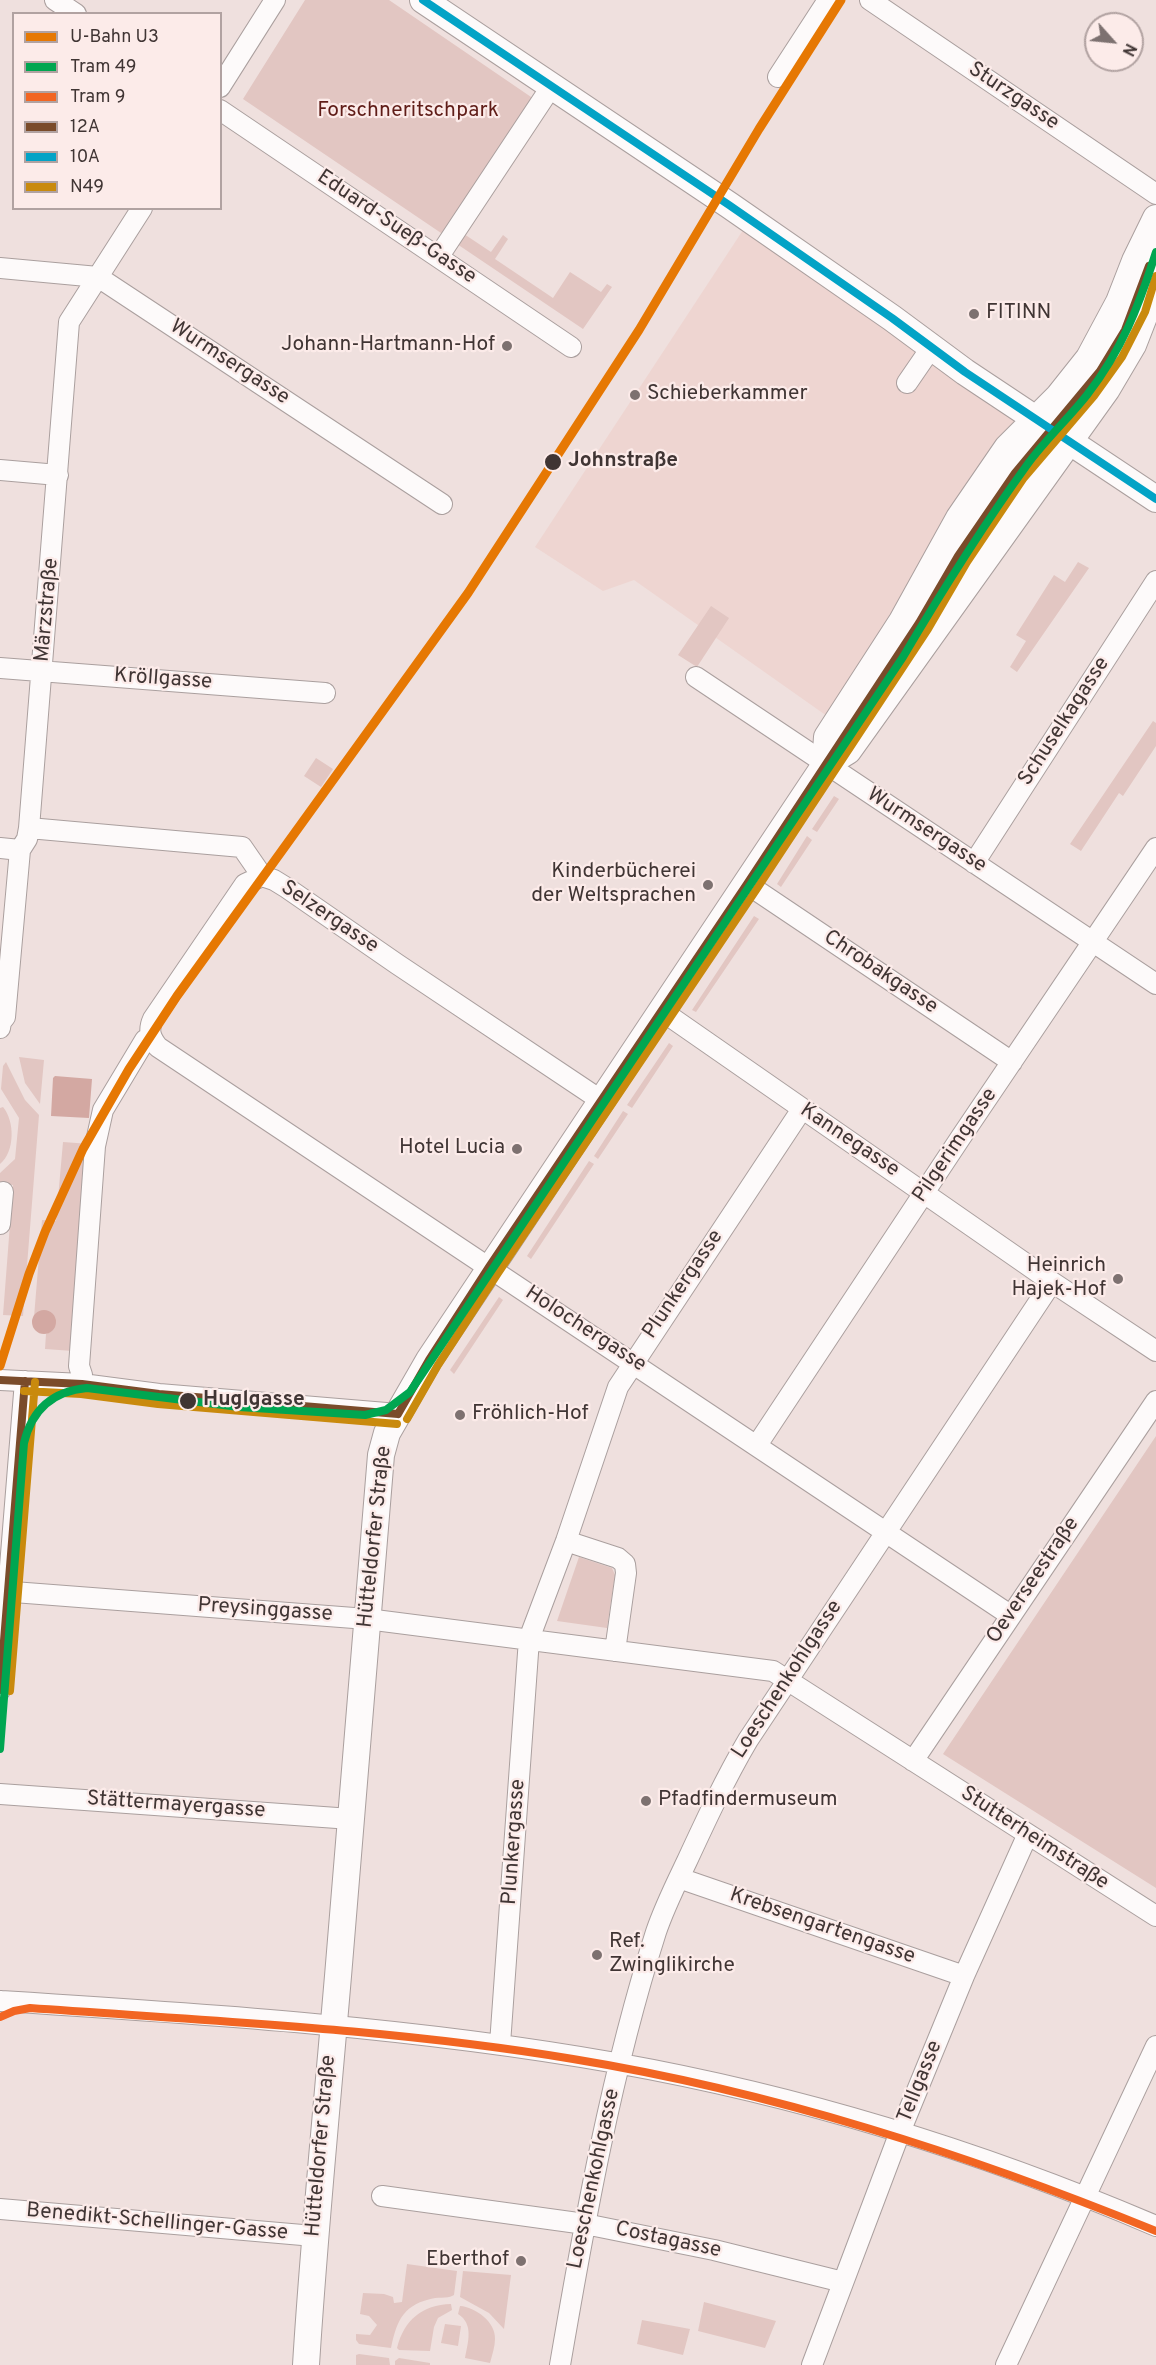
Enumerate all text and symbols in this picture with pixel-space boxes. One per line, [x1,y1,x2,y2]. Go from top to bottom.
legend [12,12,222,210]
north arrow [1084,12,1144,72]
text: U-Bahn U3 [70,26,159,49]
text: N [1117,40,1140,59]
text: Tram 49 [70,56,136,79]
street label: Sturzgasse [963,58,1063,136]
text: Tram 9 [70,86,126,109]
park label: Forschneritschpark [317,99,499,125]
text: 12A [70,116,100,139]
text: 10A [70,146,100,169]
street label: Eduard-Sueß-Gasse [312,165,480,291]
text: N49 [70,176,104,199]
place label: FITINN [986,301,1051,327]
marker: FITINN [967,307,981,321]
street label: Wurmsergasse [164,315,294,411]
place label: Johann-Hartmann-Hof [281,333,495,359]
marker: Johann-Hartmann-Hof [500,339,514,353]
place label: Schieberkammer [647,382,808,408]
marker: Schieberkammer [628,388,642,402]
place label: Johnstraße [568,449,678,475]
marker: Johnstraße [543,452,563,472]
street label: Märzstraße [31,557,65,663]
street label: Schuselkagasse [1014,653,1116,791]
street label: Kröllgasse [113,664,213,696]
street label: Wurmsergasse [861,783,991,879]
place label: Kinderbücherei der Weltsprachen [531,860,696,910]
street label: Selzergasse [275,876,383,960]
marker: Kinderbücherei der Weltsprachen [701,878,715,892]
street label: Chrobakgasse [818,926,942,1020]
street label: Pilgerimgasse [908,1084,1004,1208]
street label: Kannegasse [794,1099,904,1183]
place label: Hotel Lucia [399,1136,505,1162]
marker: Hotel Lucia [510,1142,524,1156]
street label: Plunkergasse [638,1226,730,1344]
place label: Heinrich Hajek-Hof [1012,1254,1106,1304]
marker: Heinrich Hajek-Hof [1111,1272,1125,1286]
street label: Holochergasse [520,1281,650,1379]
place label: Huglgasse [203,1388,305,1414]
marker: Huglgasse [178,1391,198,1411]
place label: Fröhlich-Hof [472,1402,589,1428]
marker: Fröhlich-Hof [453,1408,467,1422]
street label: Hütteldorfer Straße [354,1445,398,1629]
street label: Oeverseestraße [982,1513,1086,1649]
street label: Preysinggasse [197,1594,333,1628]
street label: Loeschenkohlgasse [727,1596,849,1764]
street label: Plunkergasse [498,1778,532,1906]
street label: Stutterheimstraße [955,1782,1113,1896]
street label: Stättermayergasse [86,1787,266,1825]
place label: Pfadfindermuseum [658,1788,838,1814]
marker: Pfadfindermuseum [639,1794,653,1808]
street label: Krebsengartengasse [726,1883,918,1971]
place label: Ref. Zwinglikirche [609,1930,735,1980]
marker: Ref. Zwinglikirche [590,1948,604,1962]
street label: Tellgasse [893,2037,949,2127]
street label: Hütteldorfer Straße [301,2054,343,2238]
street label: Loeschenkohlgasse [564,2086,626,2272]
street label: Benedikt-Schellinger-Gasse [25,2199,289,2247]
street label: Costagasse [613,2217,723,2265]
place label: Eberthof [426,2248,509,2274]
marker: Eberthof [514,2254,528,2268]

